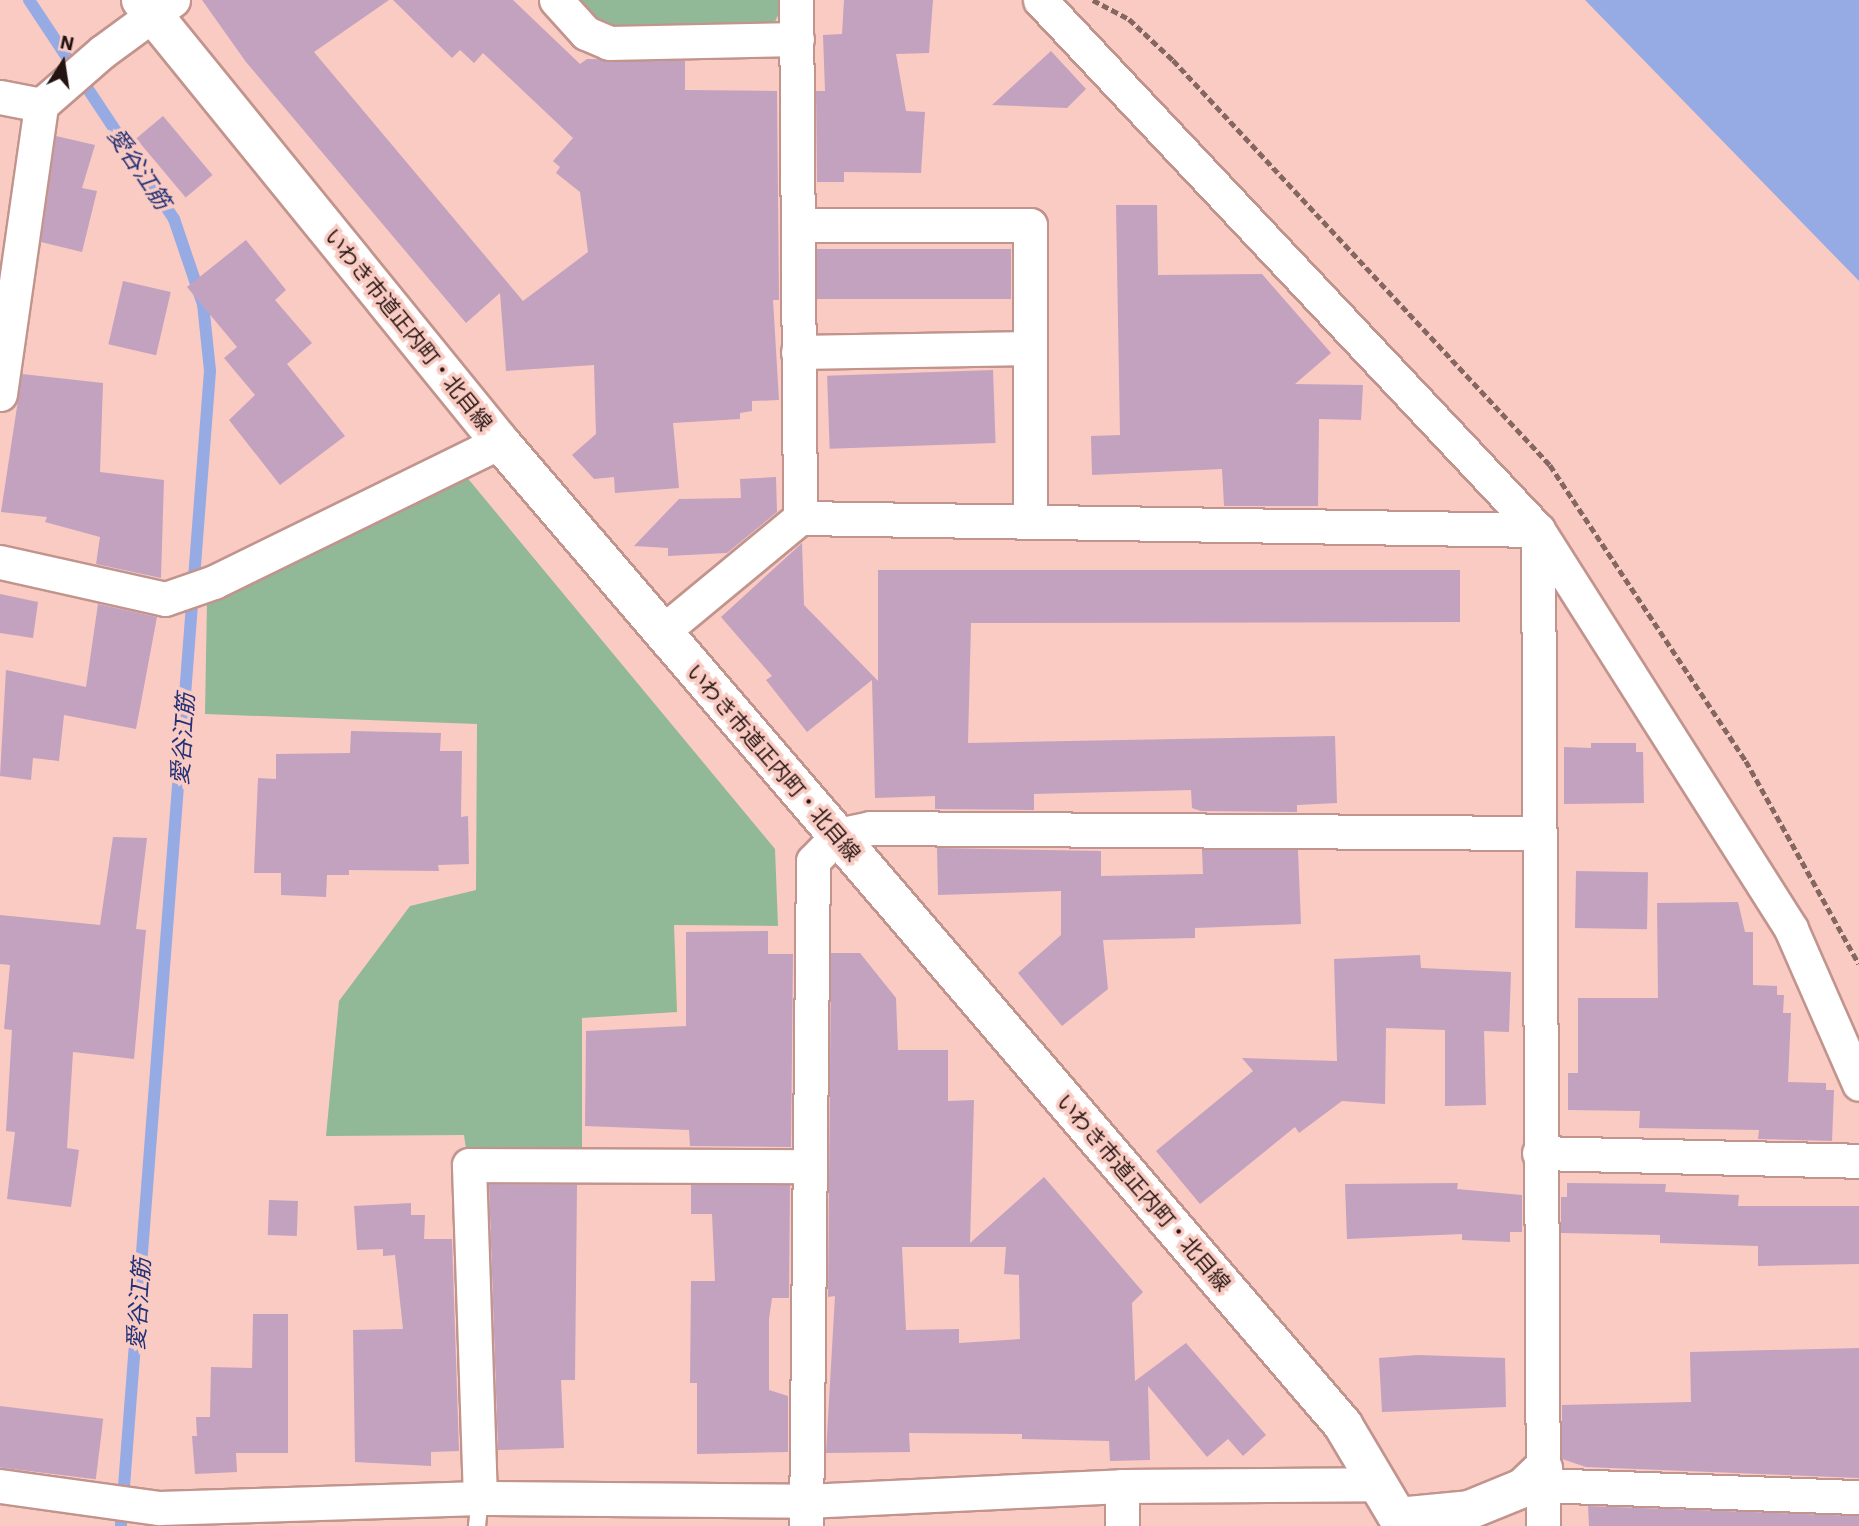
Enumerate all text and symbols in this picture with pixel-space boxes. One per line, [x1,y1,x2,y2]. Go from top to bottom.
north arrow [28,28,98,98]
text: N [58,29,77,56]
water label: 愛谷江筋 [103,122,177,214]
street label: いわき市道正内町・北目線 [320,223,498,435]
street label: いわき市道正内町・北目線 [682,659,866,865]
water label: 愛谷江筋 [165,692,199,786]
street label: いわき市道正内町・北目線 [1052,1089,1236,1295]
water label: 愛谷江筋 [121,1257,155,1351]

